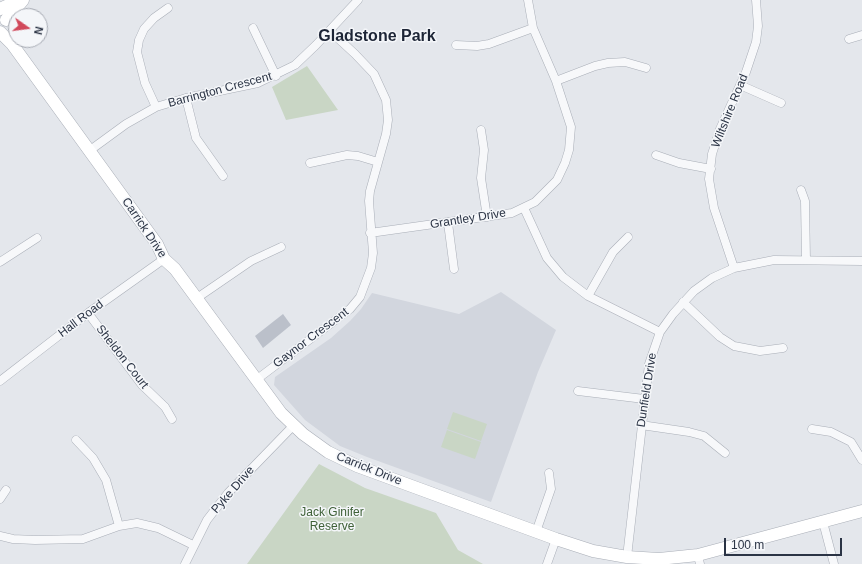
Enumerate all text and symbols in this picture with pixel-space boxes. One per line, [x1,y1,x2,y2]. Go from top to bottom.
north arrow [8,8,48,48]
text: N [32,25,45,36]
district label: Gladstone Park [318,27,436,47]
street label: Barrington Crescent [167,69,273,111]
street label: Wiltshire Road [709,72,751,150]
street label: Carrick Drive [119,195,169,261]
street label: Grantley Drive [429,206,507,232]
street label: Hall Road [56,297,106,341]
street label: Gaynor Crescent [270,305,352,371]
street label: Sheldon Court [93,322,151,392]
street label: Dunfield Drive [634,352,660,428]
street label: Carrick Drive [334,449,404,489]
street label: Pyke Drive [209,463,257,517]
park label: Jack Ginifer Reserve [300,506,364,534]
scale bar [726,530,844,556]
text: 100 m [731,538,764,552]

